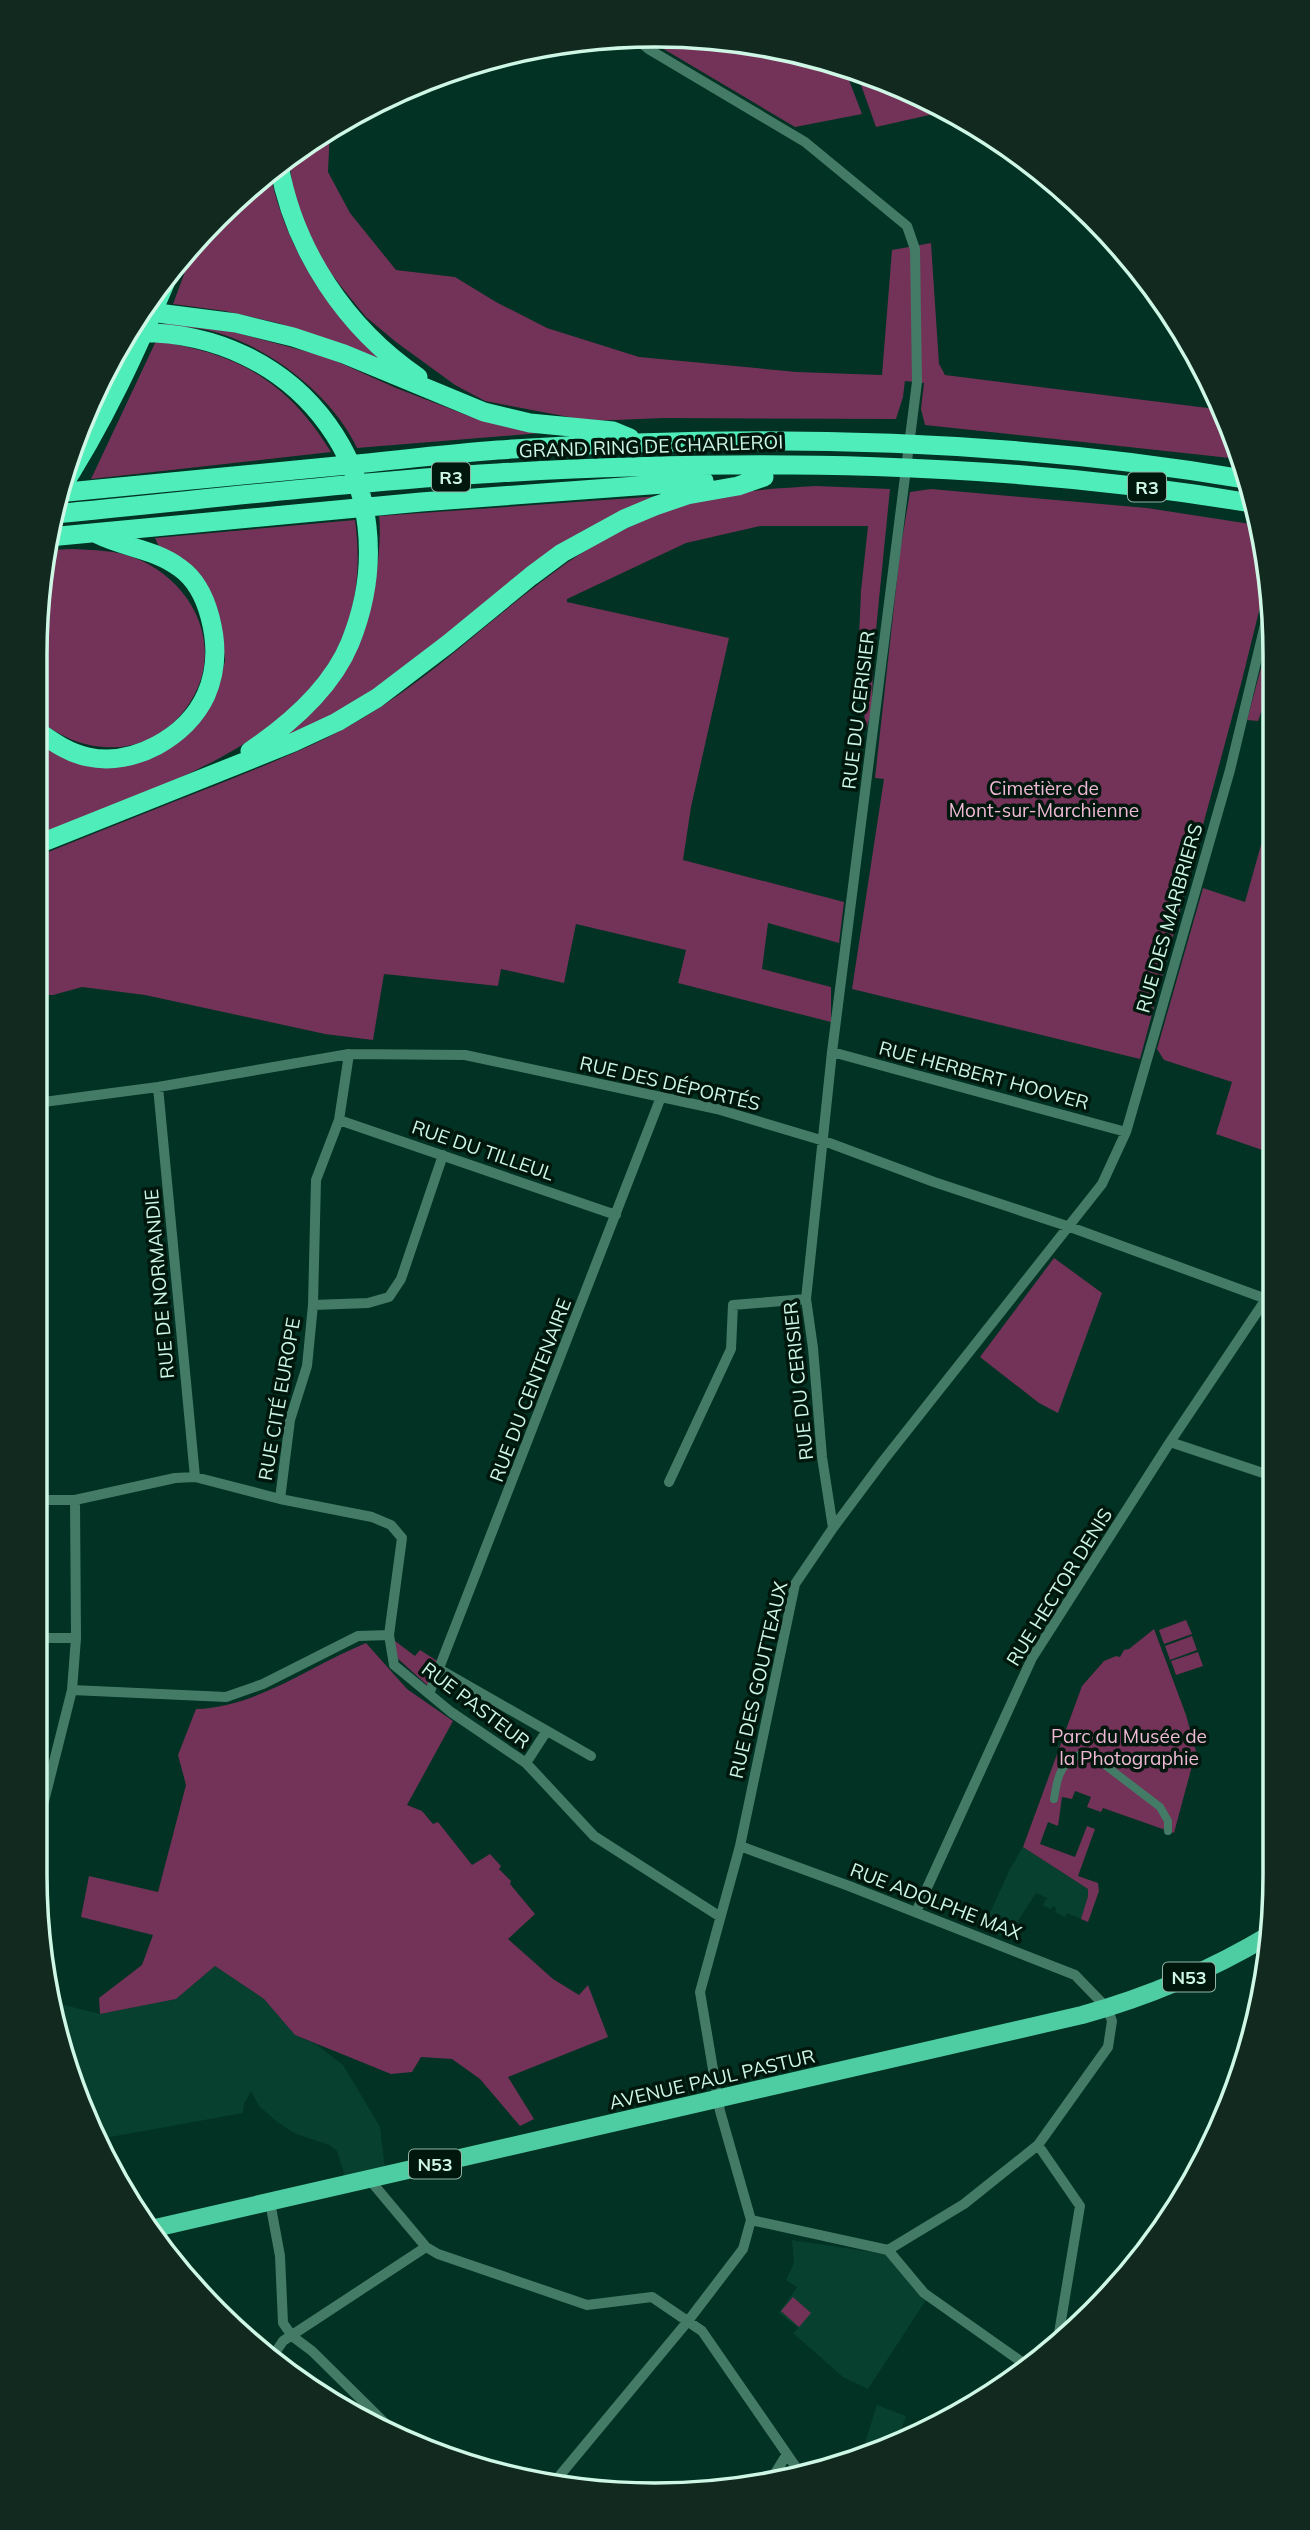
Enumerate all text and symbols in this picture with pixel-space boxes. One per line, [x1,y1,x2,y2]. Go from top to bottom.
street label: GRAND RING DE CHARLEROI [518,429,784,463]
road number: R3 [432,462,470,491]
road number: R3 [1128,472,1166,502]
street label: RUE DU CERISIER [836,629,880,791]
park label: Cimetière de Mont-sur-Marchienne [949,776,1139,822]
street label: RUE DES MARBRIERS [1130,821,1208,1015]
street label: RUE HERBERT HOOVER [876,1035,1092,1115]
street label: RUE DES DÉPORTÉS [577,1051,763,1115]
street label: RUE DU TILLEUL [409,1114,558,1186]
street label: RUE DE NORMANDIE [139,1188,179,1380]
street label: RUE DU CENTENAIRE [484,1295,576,1485]
street label: RUE DU CERISIER [778,1300,818,1462]
street label: RUE CITÉ EUROPE [253,1316,305,1482]
street label: RUE HECTOR DENIS [1001,1504,1117,1670]
street label: RUE DES GOUTTEAUX [724,1578,793,1781]
street label: RUE PASTEUR [417,1657,535,1753]
park label: Parc du Musée de la Photographie [1051,1724,1207,1770]
street label: RUE ADOLPHE MAX [847,1857,1026,1945]
road number: N53 [1163,1963,1215,1992]
street label: AVENUE PAUL PASTUR [607,2044,817,2114]
road number: N53 [409,2150,461,2178]

